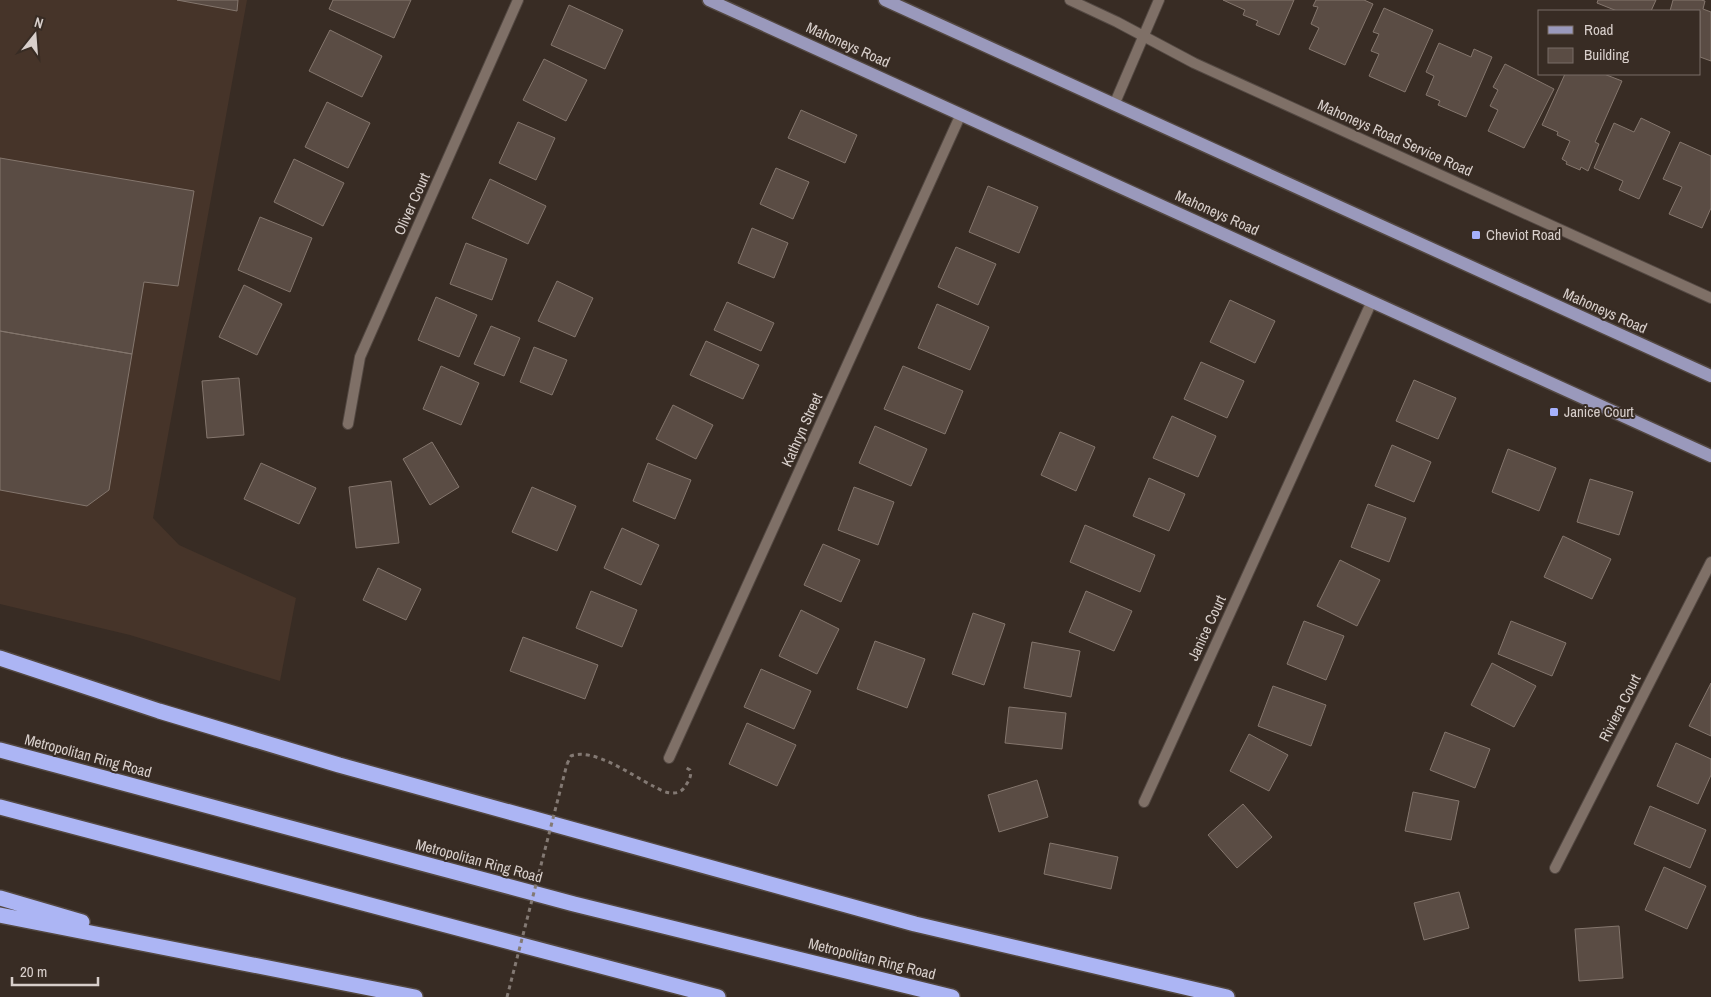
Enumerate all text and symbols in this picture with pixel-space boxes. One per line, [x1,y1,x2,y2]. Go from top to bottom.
north arrow [10,10,60,60]
legend [1538,10,1701,75]
text: N [32,13,45,32]
street label: Mahoneys Road [803,17,893,72]
text: Road [1584,19,1613,40]
text: Building [1584,44,1629,65]
street label: Mahoneys Road Service Road [1314,94,1476,181]
street label: Oliver Court [388,169,435,238]
street label: Mahoneys Road [1172,185,1262,240]
place label: Cheviot Road [1486,224,1561,245]
marker: Cheviot Road [1470,229,1482,241]
street label: Mahoneys Road [1560,283,1650,338]
street label: Kathryn Street [776,389,827,470]
place label: Janice Court [1564,401,1634,422]
marker: Janice Court [1548,406,1560,418]
street label: Janice Court [1182,591,1231,664]
street label: Riviera Court [1594,670,1646,745]
street label: Metropolitan Ring Road [22,728,154,783]
street label: Metropolitan Ring Road [413,833,545,888]
street label: Metropolitan Ring Road [806,933,938,984]
scale bar [12,954,99,986]
text: 20 m [20,961,47,982]

